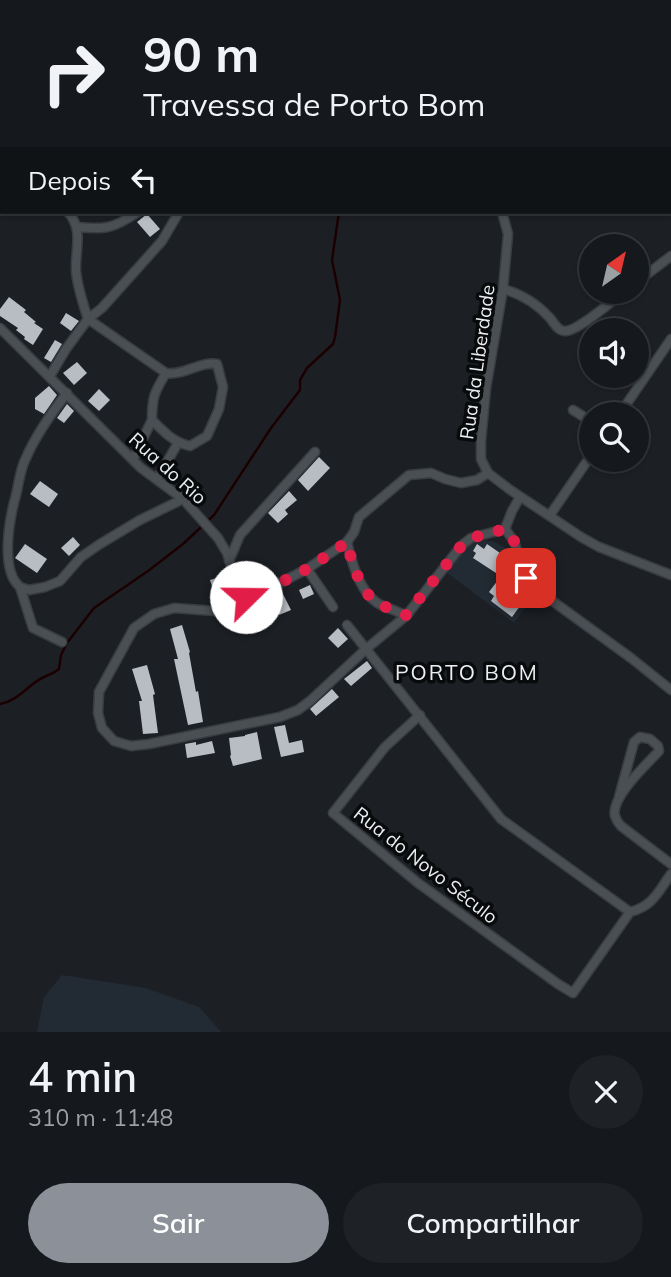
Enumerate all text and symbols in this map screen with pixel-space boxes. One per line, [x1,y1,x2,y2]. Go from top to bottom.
text: 90 m [143,23,259,84]
icon: right [28,28,119,119]
text: Travessa de Porto Bom [143,84,485,124]
icon: left [125,161,163,199]
text: Depois [28,164,111,197]
north arrow [579,234,649,304]
map controls [579,234,649,472]
street label: Rua da Liberdade [454,283,500,441]
button: sound [579,318,649,388]
button: search [579,402,649,472]
street label: Rua do Rio [124,427,212,509]
pin [496,548,556,608]
icon: arrive [507,559,545,597]
position arrow [209,560,283,634]
district label: PORTO BOM [395,659,539,685]
street label: Rua do Novo Século [349,801,503,929]
text: 4 min [28,1050,137,1103]
button: close [569,1055,643,1129]
text: 310 m · 11:48 [28,1103,173,1132]
button: Sair [28,1183,329,1263]
button: Compartilhar [343,1183,643,1263]

